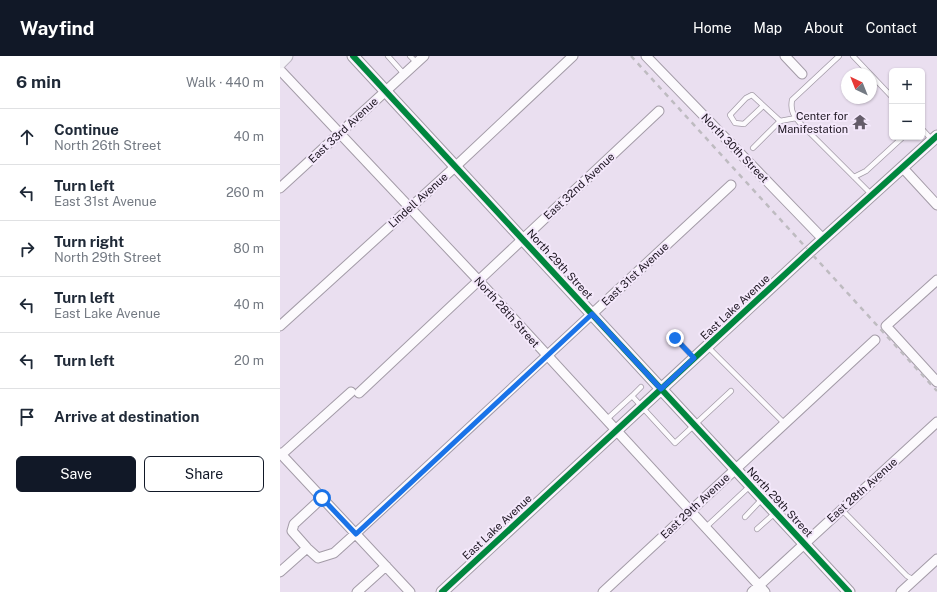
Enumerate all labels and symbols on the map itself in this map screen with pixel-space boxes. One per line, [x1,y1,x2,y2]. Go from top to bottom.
north arrow [841,68,877,104]
street label: East 33rd Avenue [306,95,380,165]
place label: Center for Manifestation [778,110,848,135]
street label: North 30th Street [699,111,771,185]
temple icon: Center for Manifestation [851,113,869,131]
street label: East 32nd Avenue [541,150,617,222]
street label: Lindell Avenue [386,170,450,230]
street label: North 29th Street [525,227,595,301]
street label: East 31st Avenue [599,240,671,308]
street label: East Lake Avenue [698,272,772,342]
street label: North 28th Street [472,274,542,350]
route end [666,329,684,347]
street label: East 28th Avenue [825,455,899,525]
street label: North 29th Street [745,465,815,539]
street label: East 29th Avenue [658,471,732,541]
route start [313,489,331,507]
street label: East Lake Avenue [460,492,534,562]

